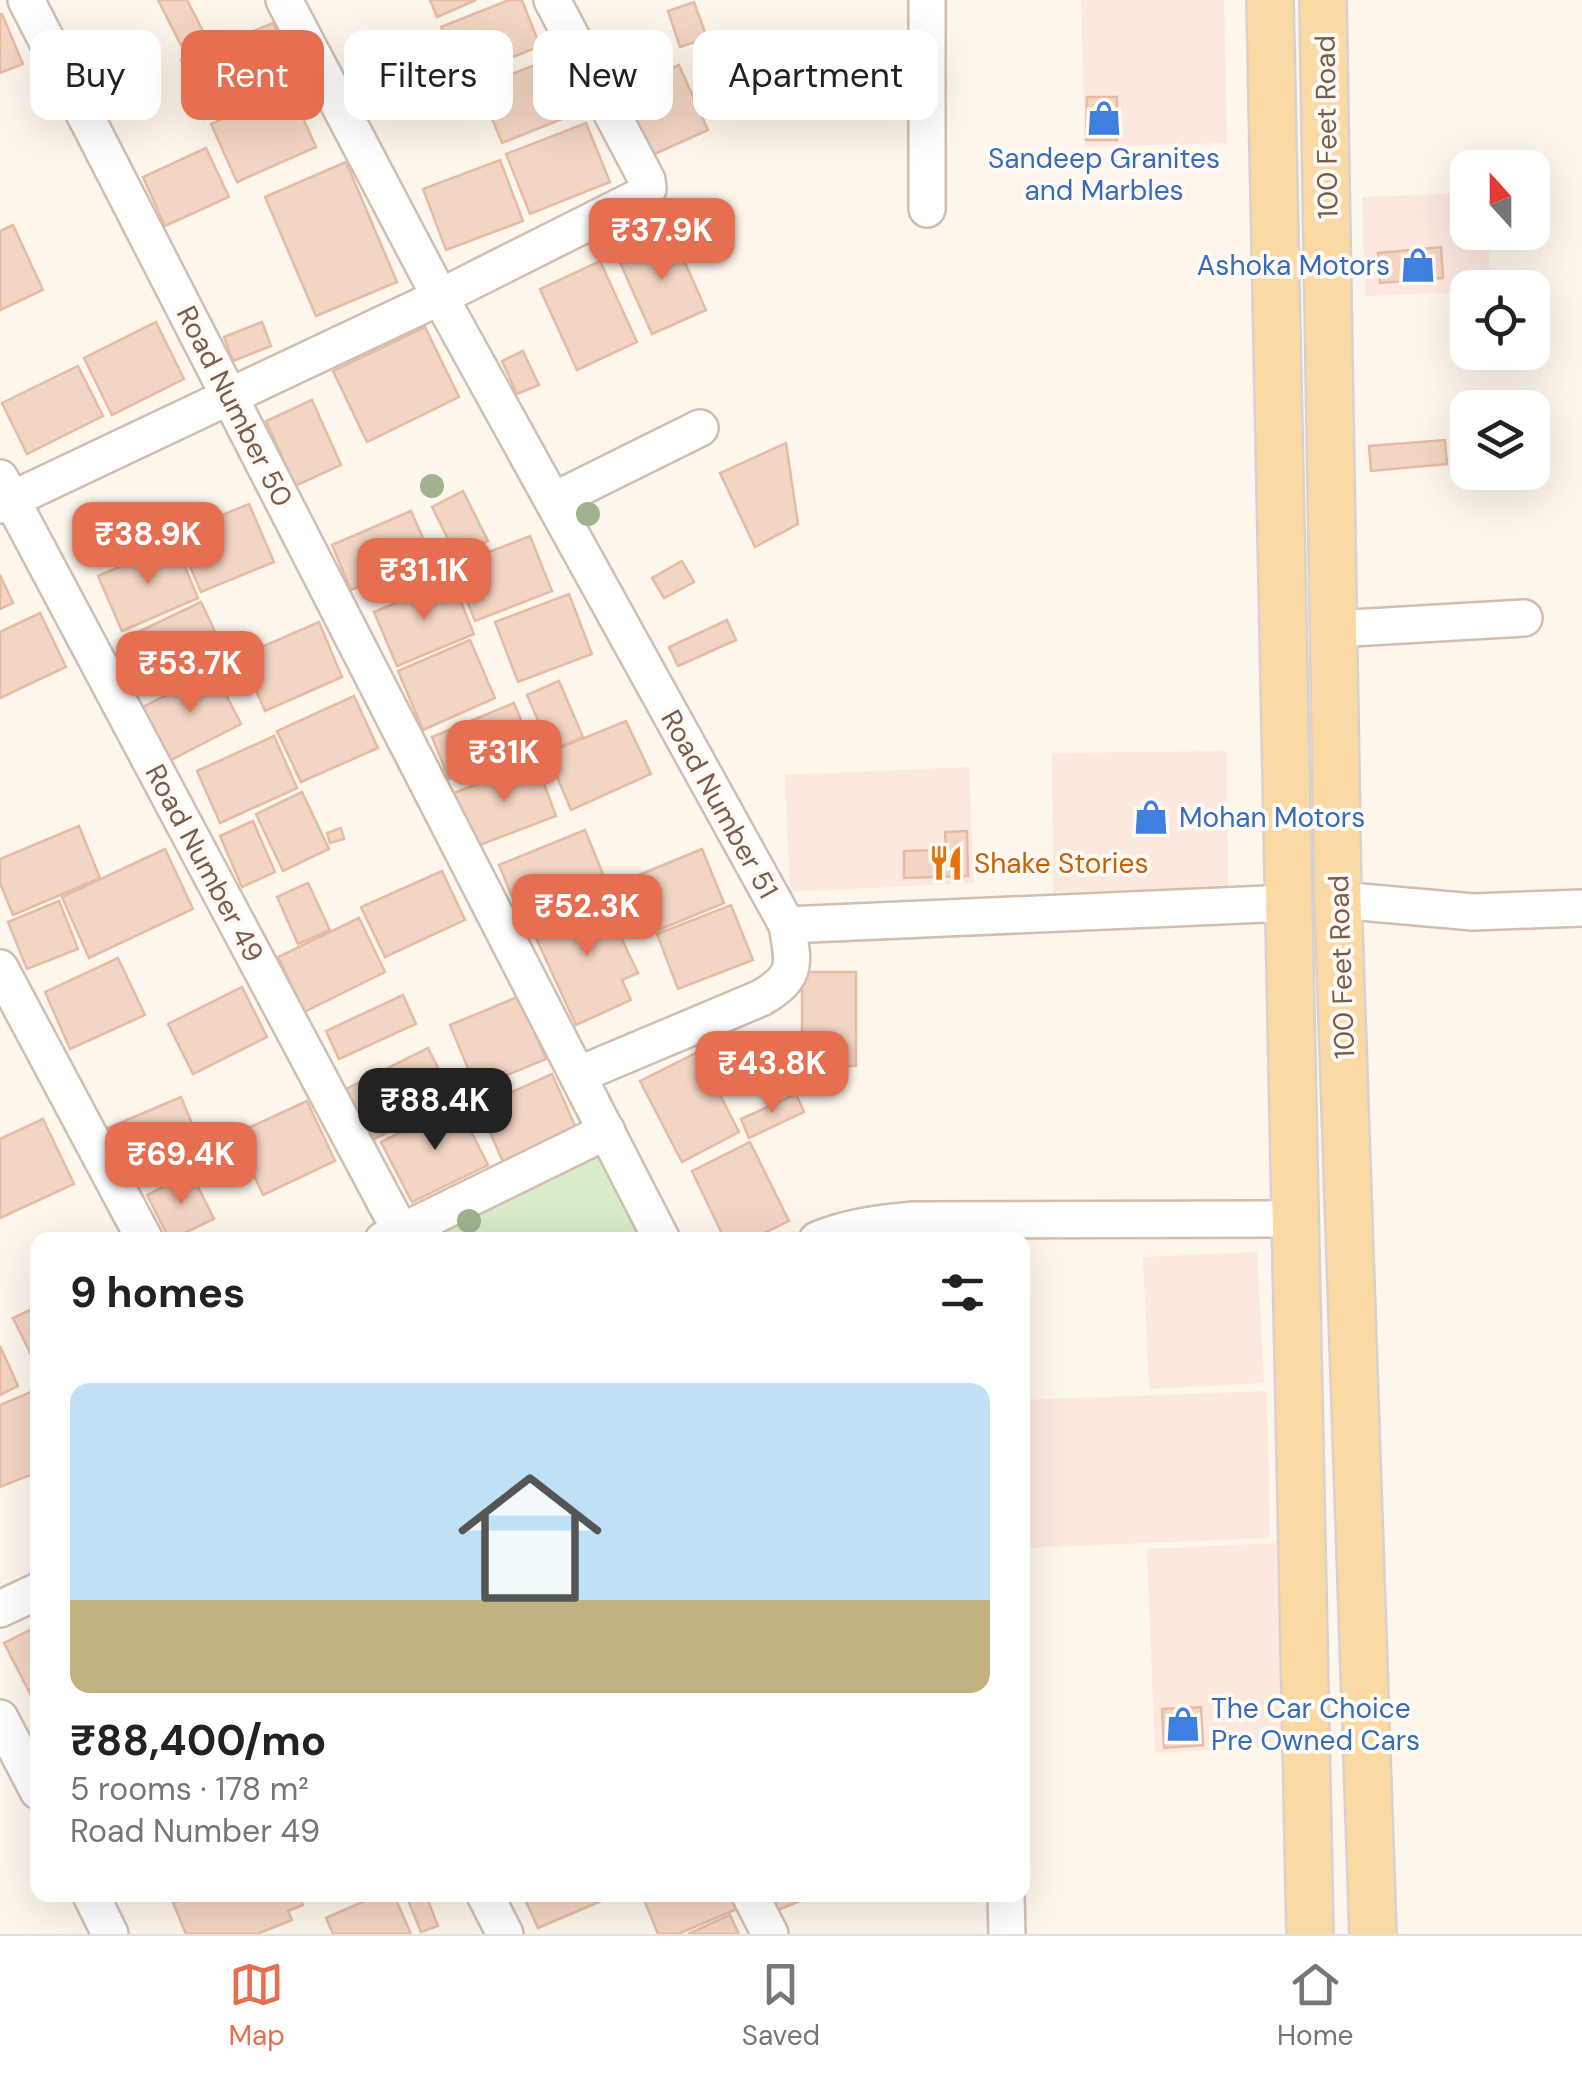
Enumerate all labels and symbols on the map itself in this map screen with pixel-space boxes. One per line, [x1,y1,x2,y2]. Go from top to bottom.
street label: 100 Feet Road [1306,35,1347,219]
shop icon: Sandeep Granites and Marbles [1085,99,1123,137]
place label: Sandeep Granites and Marbles [988,140,1220,209]
north arrow [1450,150,1550,250]
pin: ₹37.9K [581,198,743,283]
shop icon: Ashoka Motors [1399,246,1437,284]
place label: Ashoka Motors [1197,247,1390,284]
street label: Road Number 50 [168,300,301,513]
pin: ₹38.9K [67,502,229,587]
pin: ₹31.1K [343,538,505,623]
pin: ₹53.7K [109,631,271,716]
street label: Road Number 51 [652,703,787,905]
pin: ₹31K [445,720,563,805]
street label: Road Number 49 [137,758,272,969]
shop icon: Mohan Motors [1132,798,1170,836]
place label: Mohan Motors [1179,799,1365,836]
restaurant icon: Shake Stories [927,844,965,882]
place label: Shake Stories [974,845,1149,882]
pin: ₹52.3K [506,874,668,959]
street label: 100 Feet Road [1320,874,1363,1059]
pin: ₹43.8K [691,1031,853,1116]
pin: ₹88.4K [354,1068,516,1153]
pin: ₹69.4K [100,1122,262,1207]
place label: The Car Choice Pre Owned Cars [1211,1690,1420,1759]
shop icon: The Car Choice Pre Owned Cars [1164,1705,1202,1743]

